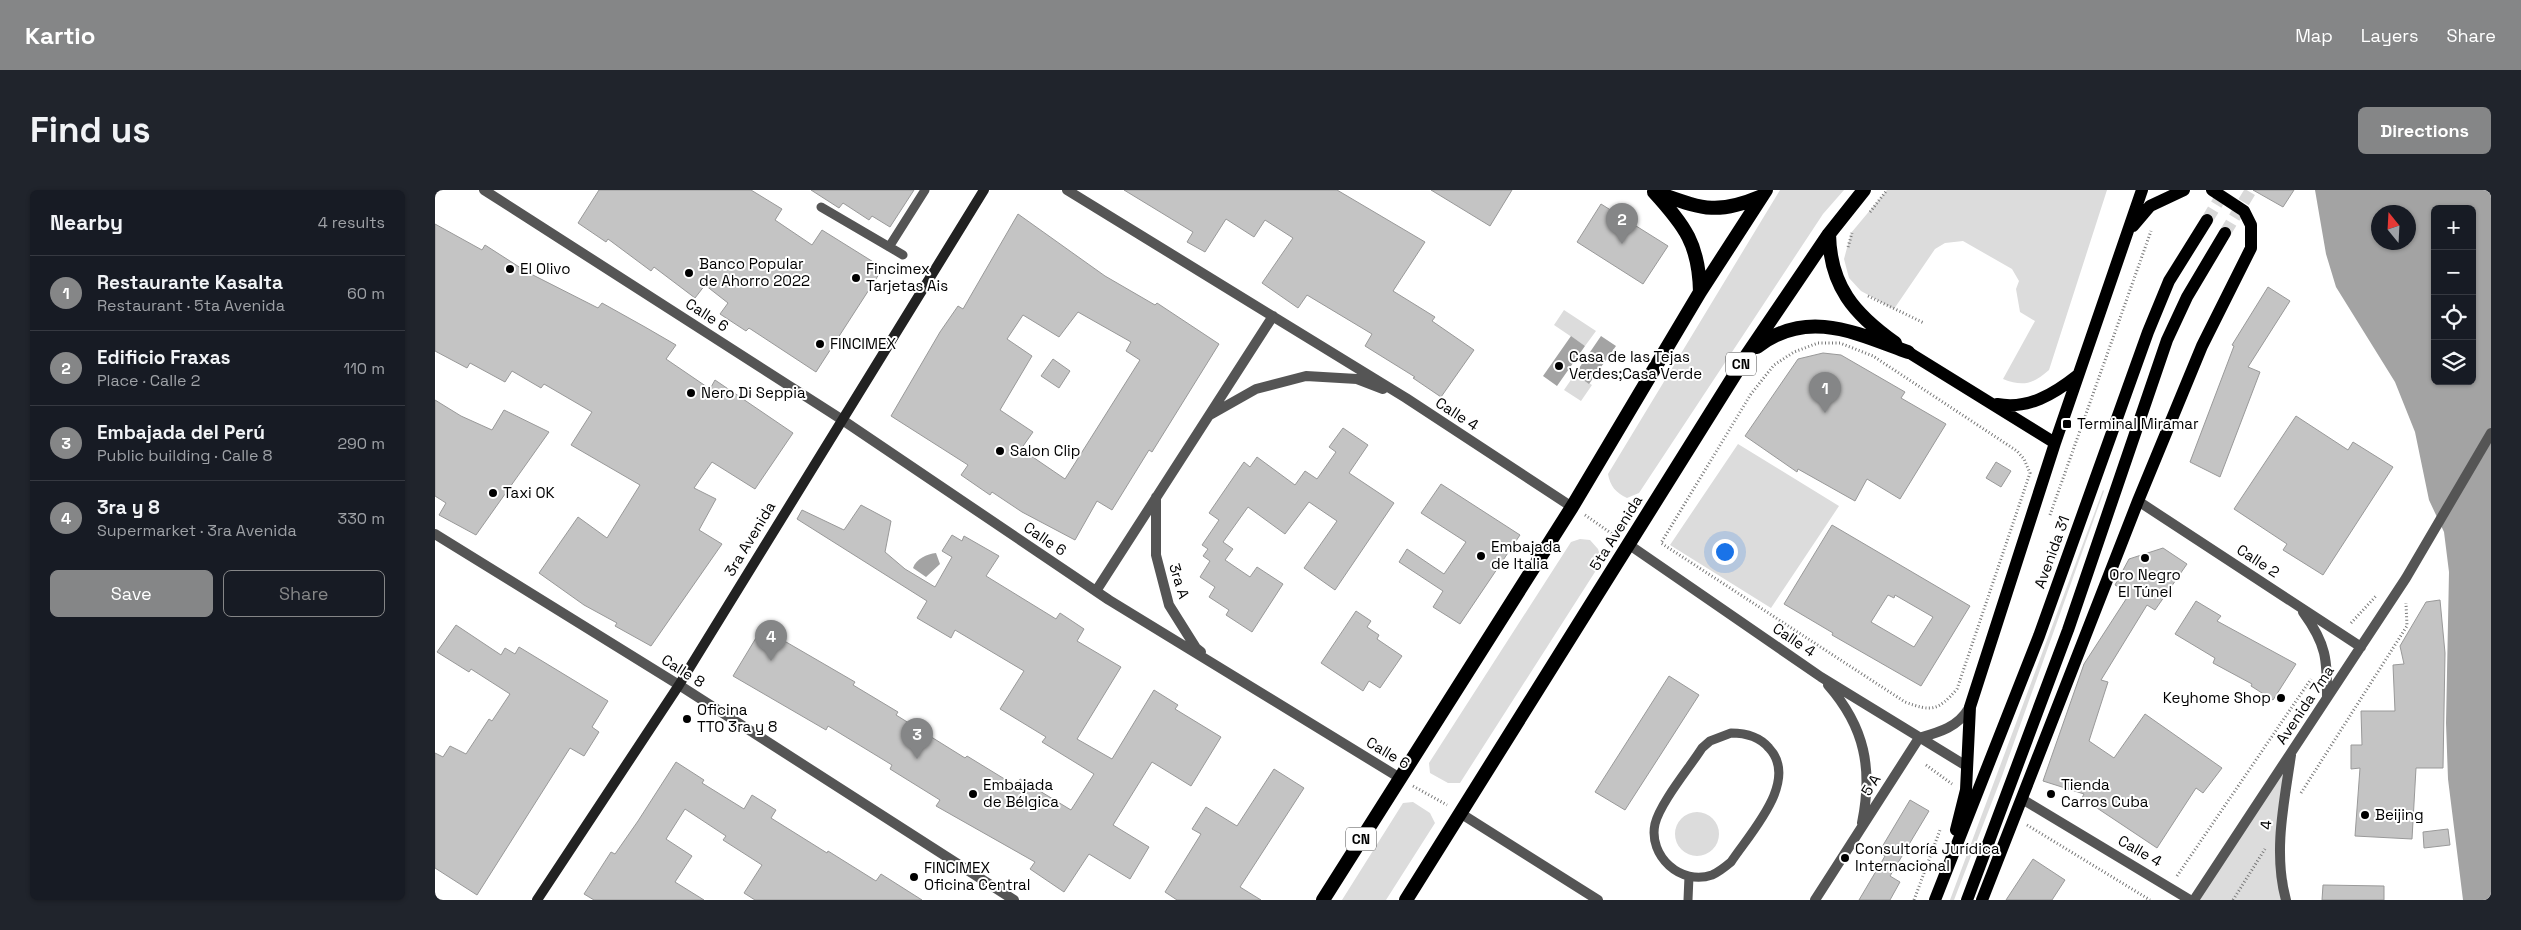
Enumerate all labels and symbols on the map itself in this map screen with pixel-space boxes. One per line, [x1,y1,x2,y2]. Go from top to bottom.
pin: 2 [1606,203,1638,244]
north arrow [2371,205,2416,250]
place label: Banco Popular de Ahorro 2022 [699,254,810,290]
place label: El Olivo [520,259,570,278]
place label: Fincimex Tarjetas Ais [866,259,948,295]
marker: El Olivo [504,263,516,275]
marker: Banco Popular de Ahorro 2022 [683,267,695,279]
marker: Fincimex Tarjetas Ais [850,272,862,284]
street label: Calle 6 [682,294,732,335]
place label: FINCIMEX [830,334,896,353]
marker: FINCIMEX [814,338,826,350]
place label: Casa de las Tejas Verdes;Casa Verde [1569,347,1702,383]
road number: CN [1726,352,1756,375]
marker: Casa de las Tejas Verdes;Casa Verde [1553,360,1565,372]
pin: 1 [1809,372,1841,413]
place label: Nero Di Seppia [701,383,806,402]
marker: Nero Di Seppia [685,387,697,399]
street label: Calle 4 [1432,393,1482,435]
place label: Terminal Miramar [2077,414,2199,433]
marker: Terminal Miramar [2061,418,2073,430]
place label: Salon Clip [1010,441,1080,460]
marker: Salon Clip [994,445,1006,457]
place label: Taxi OK [503,483,555,502]
marker: Taxi OK [487,487,499,499]
street label: 5ta Avenida [1585,491,1646,574]
street label: 3ra Avenida [720,498,779,580]
street label: Avenida 31 [2030,513,2073,591]
street label: Calle 6 [1020,517,1070,560]
place label: Embajada de Italia [1491,537,1561,573]
your location [1712,539,1738,565]
street label: Calle 2 [2233,540,2283,581]
marker: Embajada de Italia [1475,550,1487,562]
marker: Oro Negro El Túnel [2139,552,2151,564]
street label: 3ra A [1165,561,1194,601]
place label: Oro Negro El Túnel [2109,565,2181,601]
street label: Calle 4 [1769,618,1819,661]
pin: 4 [755,620,787,661]
street label: Calle 8 [658,650,709,691]
street label: Avenida 7ma [2271,661,2338,748]
place label: Keyhome Shop [2163,688,2271,707]
marker: Keyhome Shop [2275,692,2287,704]
place label: Oficina TTO 3ra y 8 [697,700,777,736]
marker: Oficina TTO 3ra y 8 [681,713,693,725]
pin: 3 [901,718,933,759]
street label: Calle 6 [1363,732,1414,773]
street label: 5 A [1857,770,1885,799]
place label: Embajada de Bélgica [983,775,1059,811]
place label: Tienda Carros Cuba [2061,775,2149,811]
marker: Embajada de Bélgica [967,788,979,800]
marker: Tienda Carros Cuba [2045,788,2057,800]
place label: Beijing [2375,805,2424,824]
marker: Beijing [2359,809,2371,821]
street label: 4 [2256,820,2275,830]
road number: CN [1346,828,1376,851]
street label: Calle 4 [2115,830,2166,871]
place label: Consultoría Jurídica Internacional [1855,839,2000,875]
marker: Consultoría Jurídica Internacional [1839,852,1851,864]
place label: FINCIMEX Oficina Central [924,858,1030,894]
marker: FINCIMEX Oficina Central [908,871,920,883]

